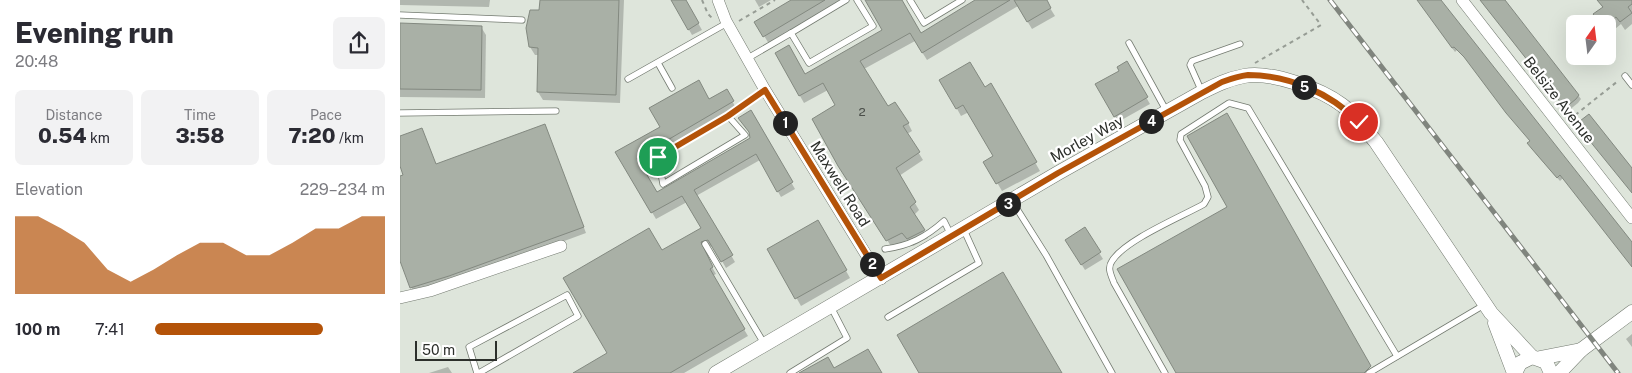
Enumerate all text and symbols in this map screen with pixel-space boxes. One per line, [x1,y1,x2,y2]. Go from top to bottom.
north arrow [1566,15,1616,65]
map controls [1566,15,1616,65]
text: Evening run [15,16,174,49]
button: share [333,17,385,69]
text: 20:48 [15,52,58,71]
street label: Belsize Avenue [1520,53,1598,146]
pin: 5 [1292,74,1316,100]
text: 5 [1300,79,1309,95]
pin [1338,101,1380,143]
house number: 2 [858,105,866,119]
text: Distance [46,107,102,123]
text: Time [184,107,216,123]
text: Pace [310,107,342,123]
pin: 4 [1138,108,1164,134]
icon: check [1345,108,1373,136]
pin: 1 [772,110,798,136]
street label: Morley Way [1047,111,1126,166]
text: 4 [1147,113,1156,129]
text: 1 [783,115,789,131]
text: 0.54 [38,123,87,148]
text: 3:58 [175,123,225,148]
text: 7:20 [288,123,336,148]
text: km [87,130,110,146]
text: /km [336,130,364,146]
pin [637,136,679,178]
street label: Maxwell Road [807,138,874,230]
icon: arrive [644,143,672,171]
text: Elevation [15,180,83,199]
text: 229–234 m [300,180,385,199]
pin: 3 [996,192,1020,216]
text: 3 [1004,196,1013,212]
pin: 2 [860,252,884,276]
text: 2 [868,256,877,272]
text: 100 m [15,320,60,339]
text: 7:41 [95,320,125,339]
scale bar [415,338,498,361]
text: 50 m [422,342,455,358]

